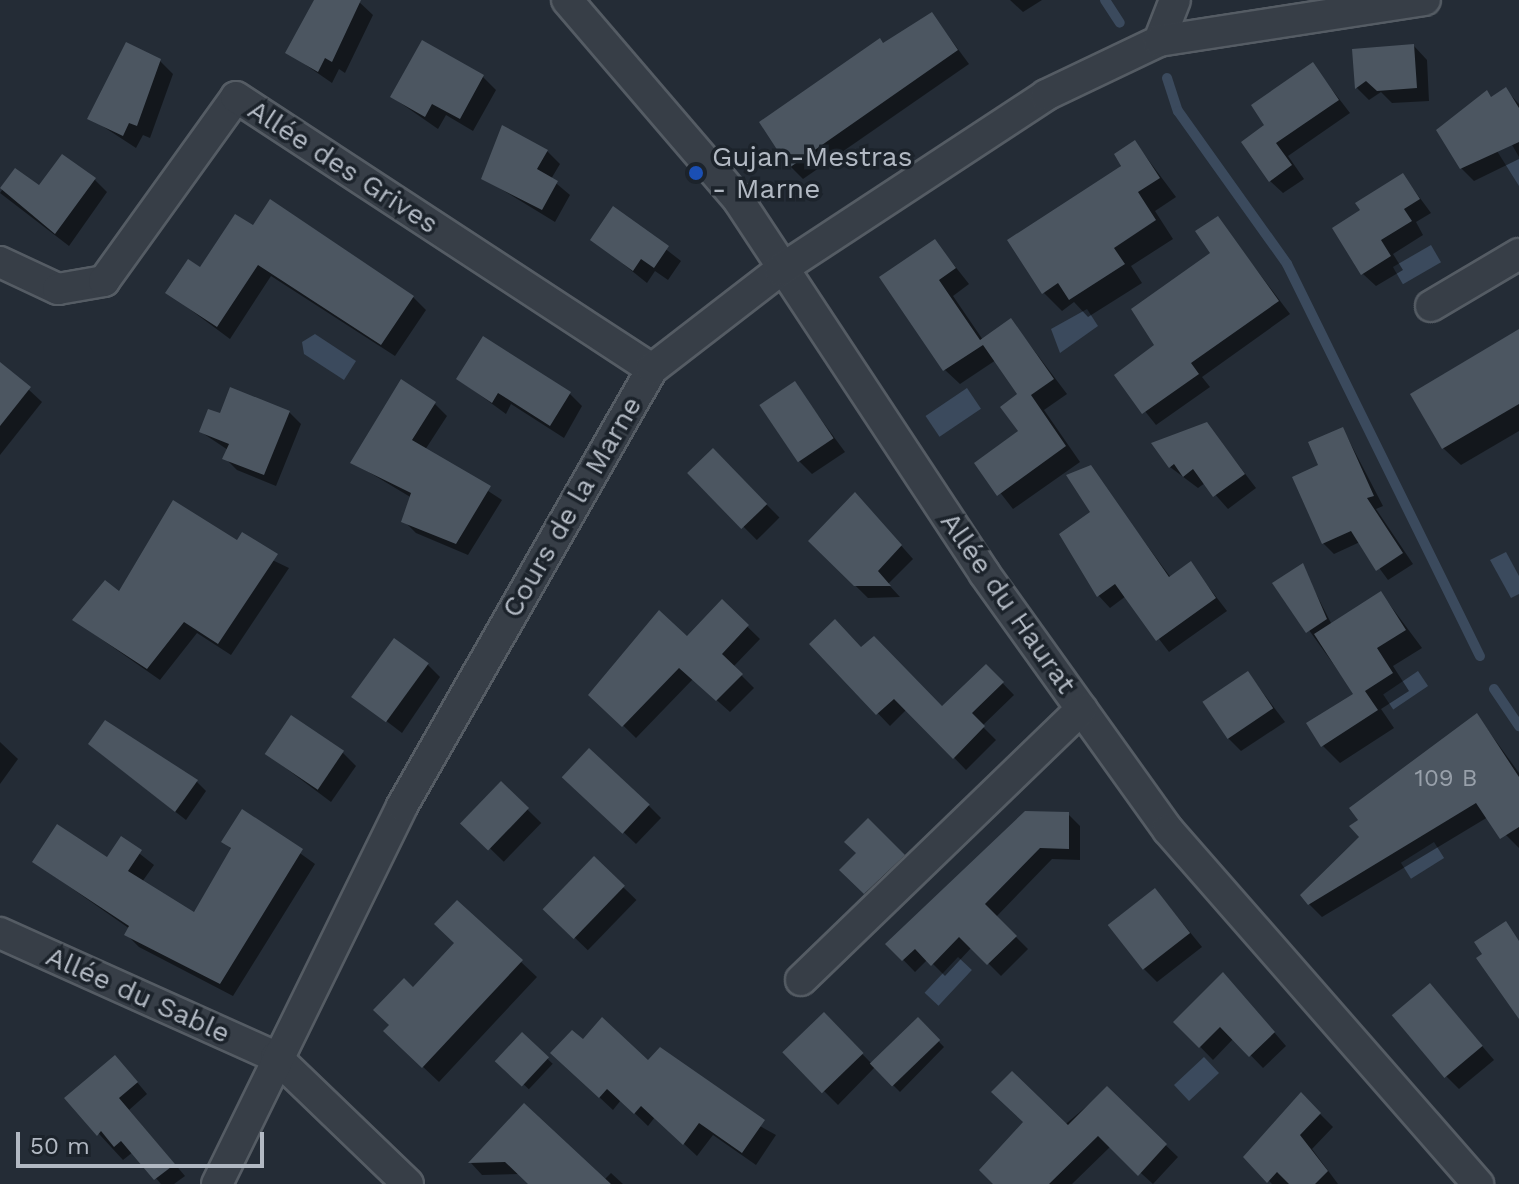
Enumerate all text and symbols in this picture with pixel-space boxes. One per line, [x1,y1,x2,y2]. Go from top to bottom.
street label: Allée des Grives [242,93,444,241]
place label: Gujan-Mestras - Marne [712,140,912,206]
marker: Gujan-Mestras - Marne [687,164,705,182]
street label: Cours de la Marne [495,390,649,624]
street label: Allée du Haurat [933,506,1083,700]
house number: 109 B [1415,765,1477,793]
street label: Allée du Sable [41,939,235,1051]
scale bar [20,1116,268,1166]
text: 50 m [30,1132,90,1160]

